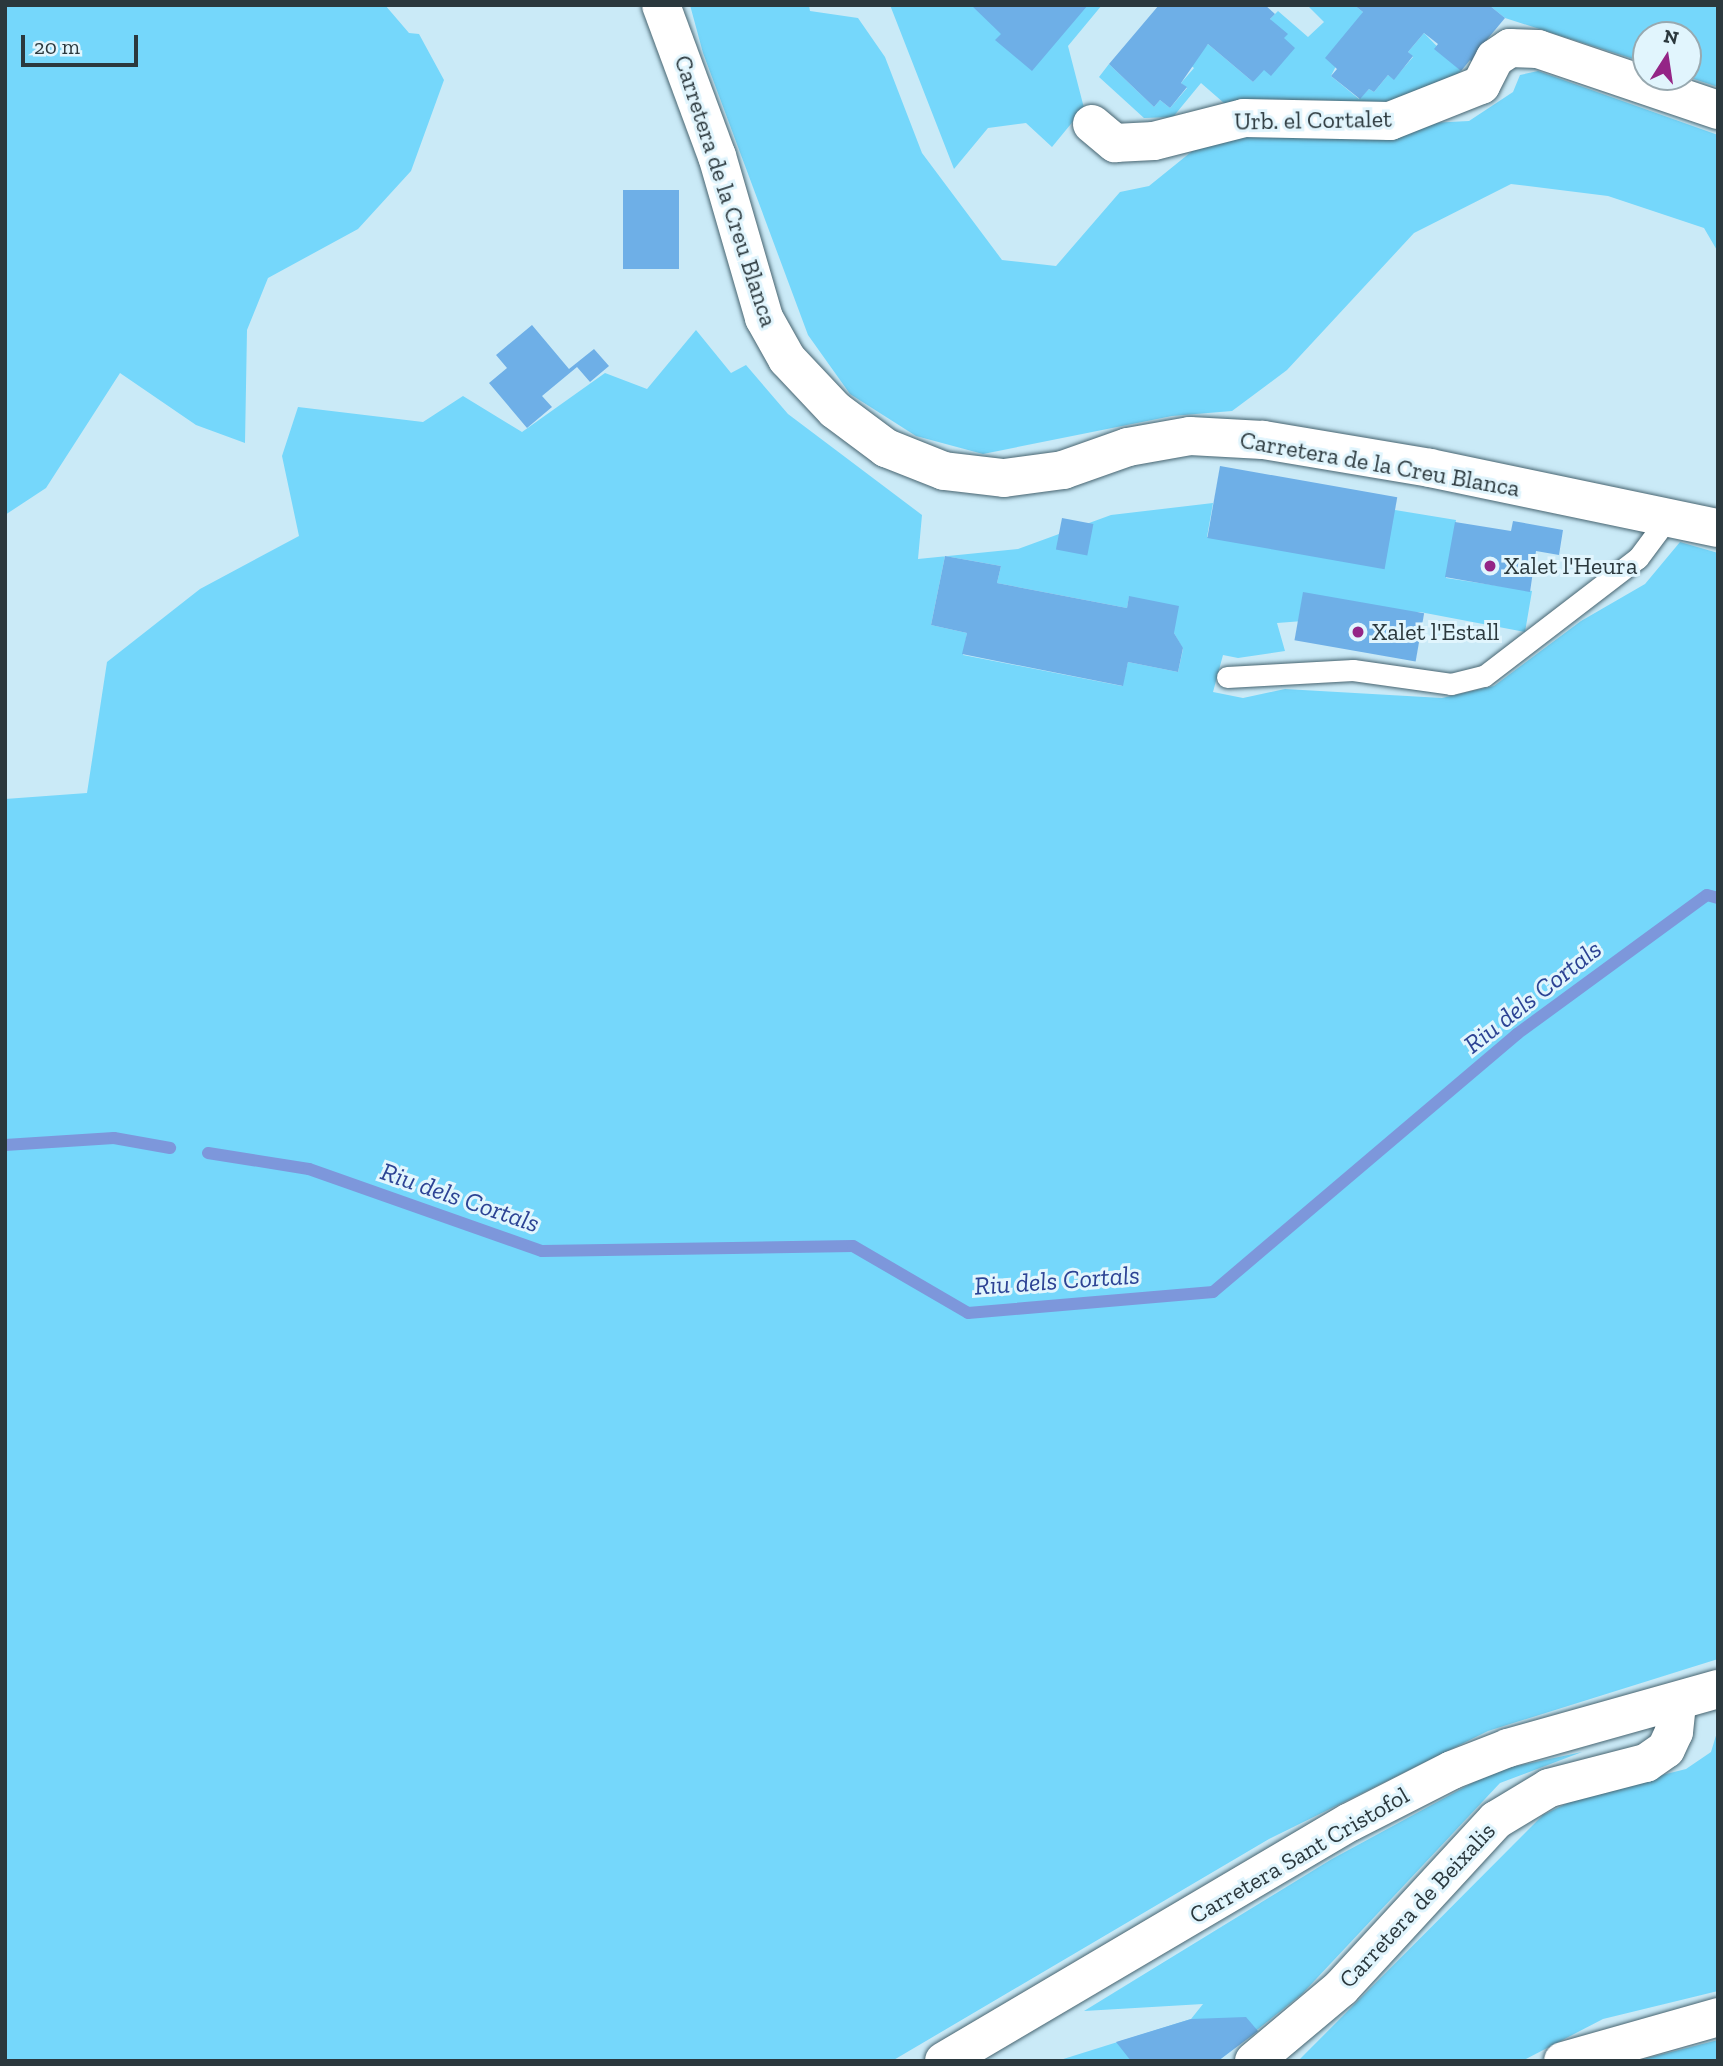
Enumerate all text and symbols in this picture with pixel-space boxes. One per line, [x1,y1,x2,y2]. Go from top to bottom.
scale bar [24,21,142,65]
north arrow [1632,21,1702,91]
text: N [1662,24,1681,50]
text: 20 m [34,34,80,59]
street label: Carretera de la Creu Blanca [668,52,784,330]
street label: Urb. el Cortalet [1234,104,1392,136]
street label: Carretera de la Creu Blanca [1238,425,1522,503]
place label: Xalet l'Heura [1504,552,1638,580]
marker: Xalet l'Heura [1482,558,1498,574]
place label: Xalet l'Estall [1372,618,1499,646]
marker: Xalet l'Estall [1350,624,1366,640]
water label: Riu dels Cortals [1458,934,1608,1060]
water label: Riu dels Cortals [377,1156,543,1240]
water label: Riu dels Cortals [973,1260,1141,1302]
street label: Carretera Sant Cristofol [1184,1780,1414,1930]
street label: Carretera de Beixalis [1333,1816,1501,1994]

